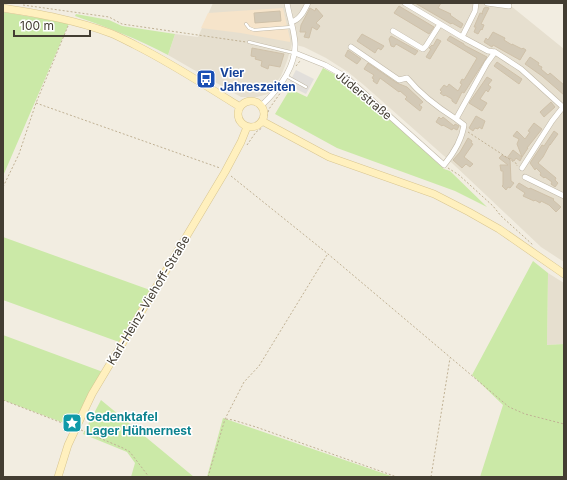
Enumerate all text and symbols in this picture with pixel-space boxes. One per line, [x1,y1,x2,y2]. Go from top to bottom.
scale bar [14,12,90,38]
text: 100 m [20,18,54,33]
place label: Vier Jahreszeiten [220,65,296,94]
street label: Jüderstraße [333,67,395,123]
bus stop icon: Vier Jahreszeiten [195,68,217,90]
street label: Karl-Heinz-Viehoff-Straße [103,232,193,368]
place label: Gedenktafel Lager Hühnernest [86,409,192,438]
place icon: Gedenktafel Lager Hühnernest [61,412,83,434]

